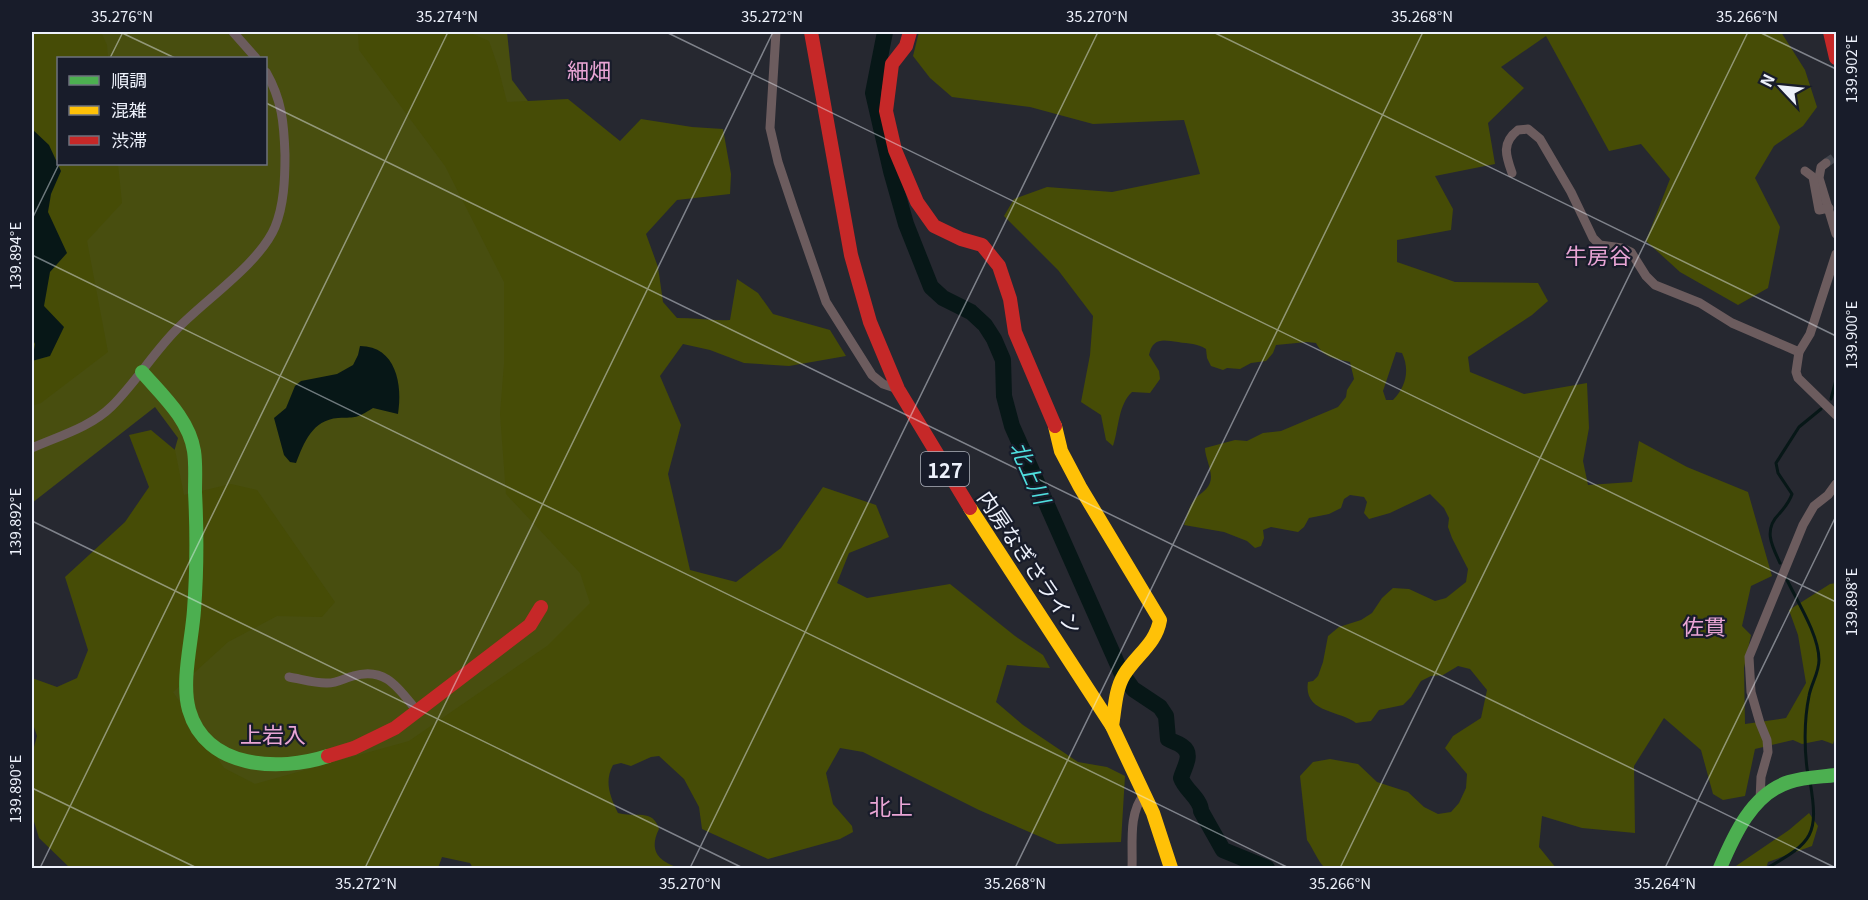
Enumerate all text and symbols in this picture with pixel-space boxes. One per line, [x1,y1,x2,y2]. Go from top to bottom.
text: 35.276°N [91,5,153,26]
text: 35.274°N [416,5,478,26]
text: 35.272°N [741,5,803,26]
text: 35.270°N [1066,5,1128,26]
text: 35.268°N [1391,5,1453,26]
text: 35.266°N [1716,5,1778,26]
text: 139.902°E [1840,35,1861,103]
district label: 細畑 [567,53,611,85]
legend [57,57,267,165]
north arrow [1751,57,1811,117]
text: 順調 [111,66,147,92]
text: N [1753,69,1780,91]
text: 混雑 [111,96,147,122]
text: 渋滞 [111,126,147,152]
text: 139.894°E [4,222,25,290]
district label: 牛房谷 [1565,238,1631,270]
text: 139.900°E [1840,301,1861,369]
water label: 北上川 [1004,435,1061,510]
road number: 127 [921,452,969,486]
street label: 内房なぎさライン [972,484,1090,640]
text: 139.892°E [4,488,25,556]
text: 139.898°E [1840,568,1861,636]
district label: 佐貫 [1682,609,1726,641]
district label: 上岩入 [240,717,306,749]
text: 139.890°E [4,755,25,823]
district label: 北上 [869,789,913,821]
text: 35.272°N [335,872,397,893]
text: 35.270°N [659,872,721,893]
text: 35.268°N [984,872,1046,893]
text: 35.266°N [1309,872,1371,893]
text: 35.264°N [1634,872,1696,893]

